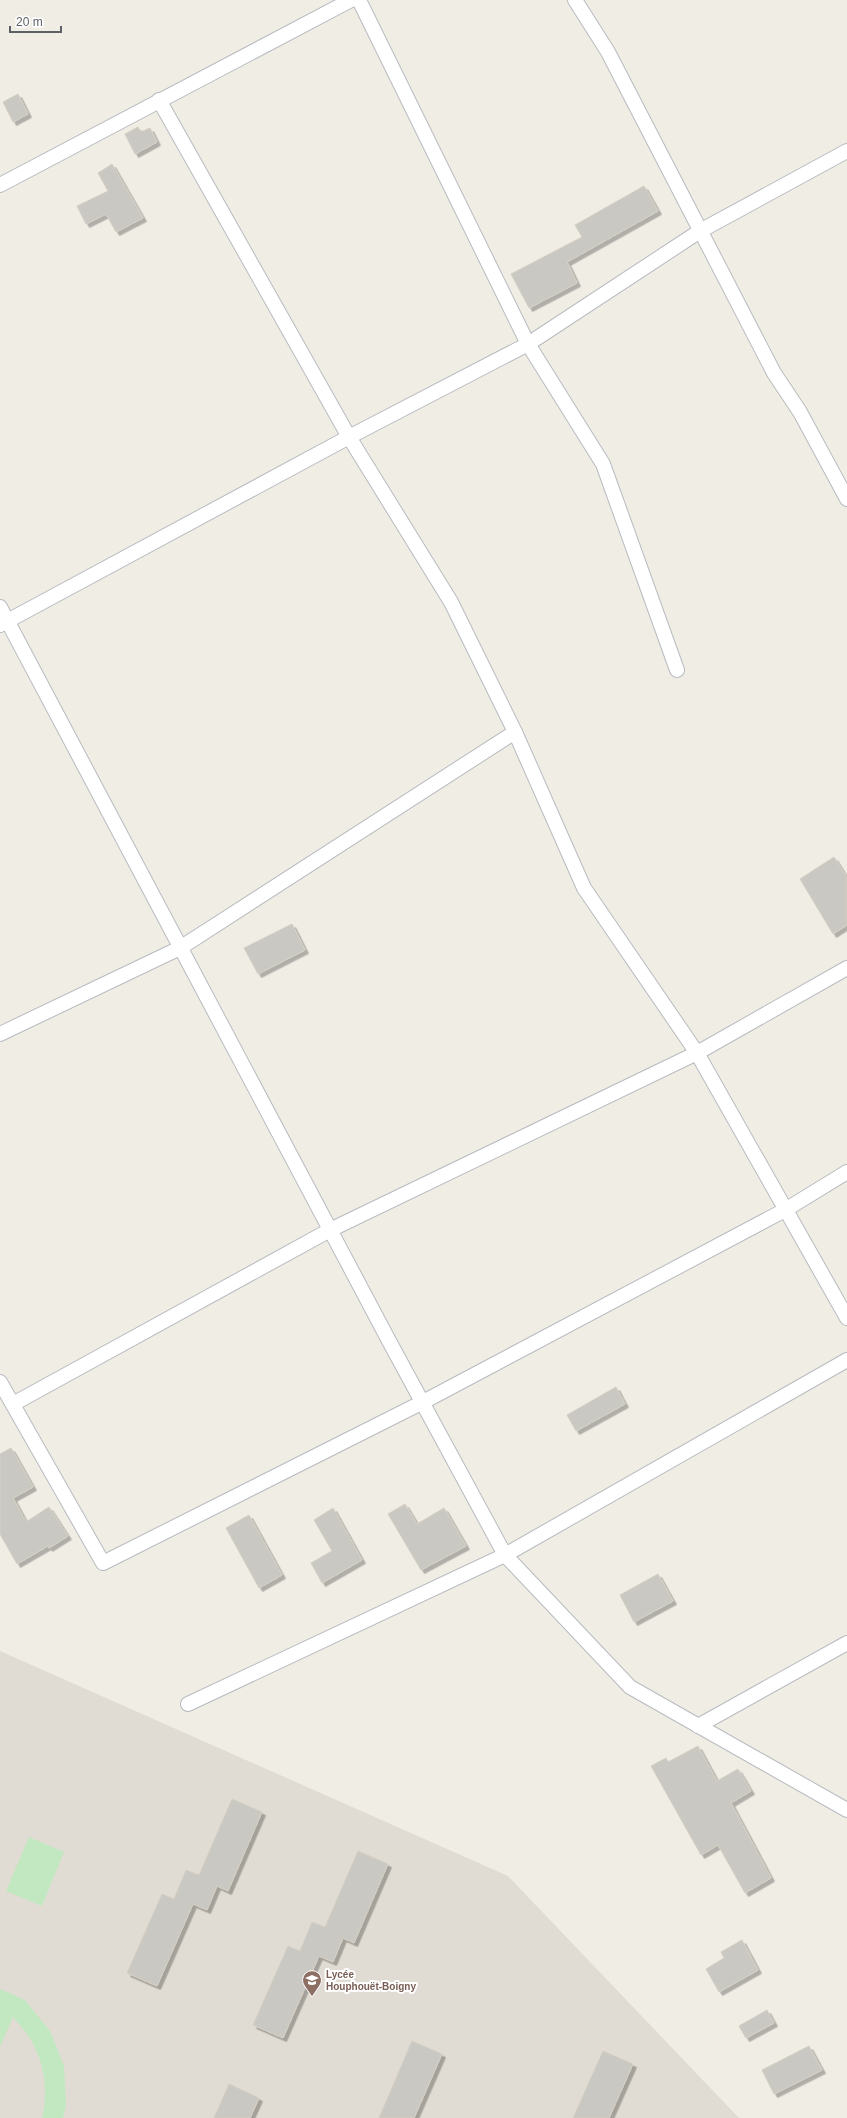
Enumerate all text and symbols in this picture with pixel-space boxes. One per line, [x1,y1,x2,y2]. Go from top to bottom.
scale bar [10,8,61,34]
text: 20 m [16,15,43,29]
school or university icon: Lycée Houphouët-Boigny [301,1969,323,1997]
place label: Lycée Houphouët-Boigny [326,1969,416,1992]

